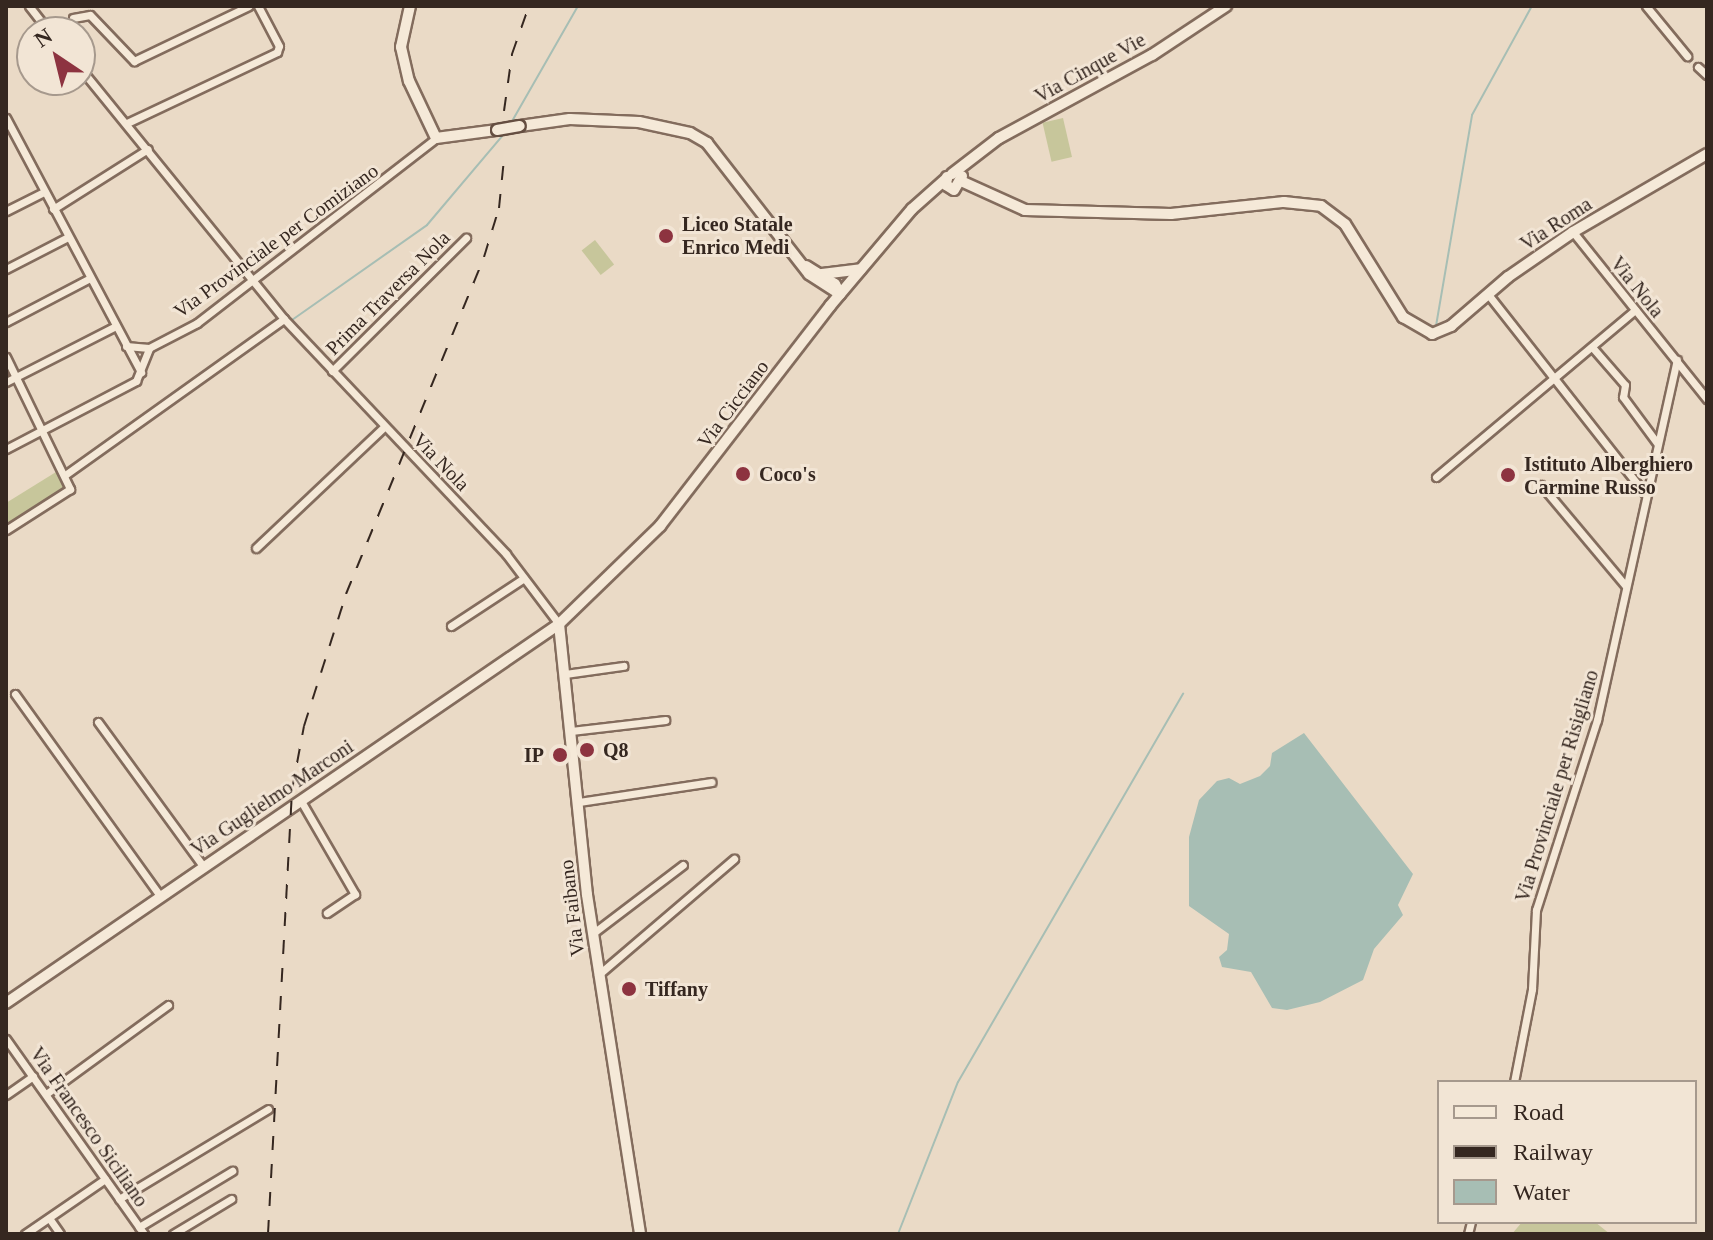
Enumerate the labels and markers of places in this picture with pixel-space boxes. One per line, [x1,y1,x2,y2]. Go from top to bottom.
place label: Liceo Statale Enrico Medi [682,212,793,259]
marker: Liceo Statale Enrico Medi [657,227,675,245]
place label: Istituto Alberghiero Carmine Russo [1524,452,1694,499]
place label: Coco's [759,462,816,486]
marker: Coco's [734,465,752,483]
marker: Istituto Alberghiero Carmine Russo [1499,466,1517,484]
place label: Q8 [603,738,629,762]
marker: Q8 [578,741,596,759]
place label: IP [524,743,544,767]
marker: IP [551,746,569,764]
place label: Tiffany [645,977,708,1001]
marker: Tiffany [620,980,638,998]

